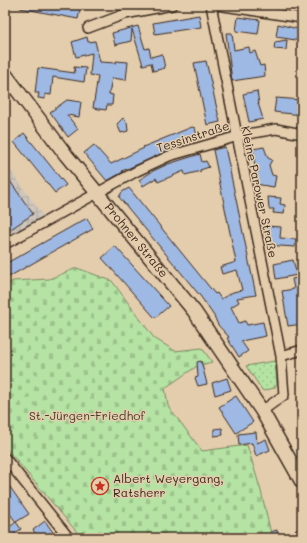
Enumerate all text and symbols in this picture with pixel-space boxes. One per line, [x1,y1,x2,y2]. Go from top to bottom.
street label: Tessinstraße [154,117,231,155]
street label: Kleine Parower Straße [238,124,282,259]
street label: Prohner Straße [102,199,172,280]
park label: St.-Jürgen-Friedhof [29,407,145,423]
place label: Albert Weyergang, Ratsherr [113,470,224,500]
place icon: Albert Weyergang, Ratsherr [90,476,110,496]

